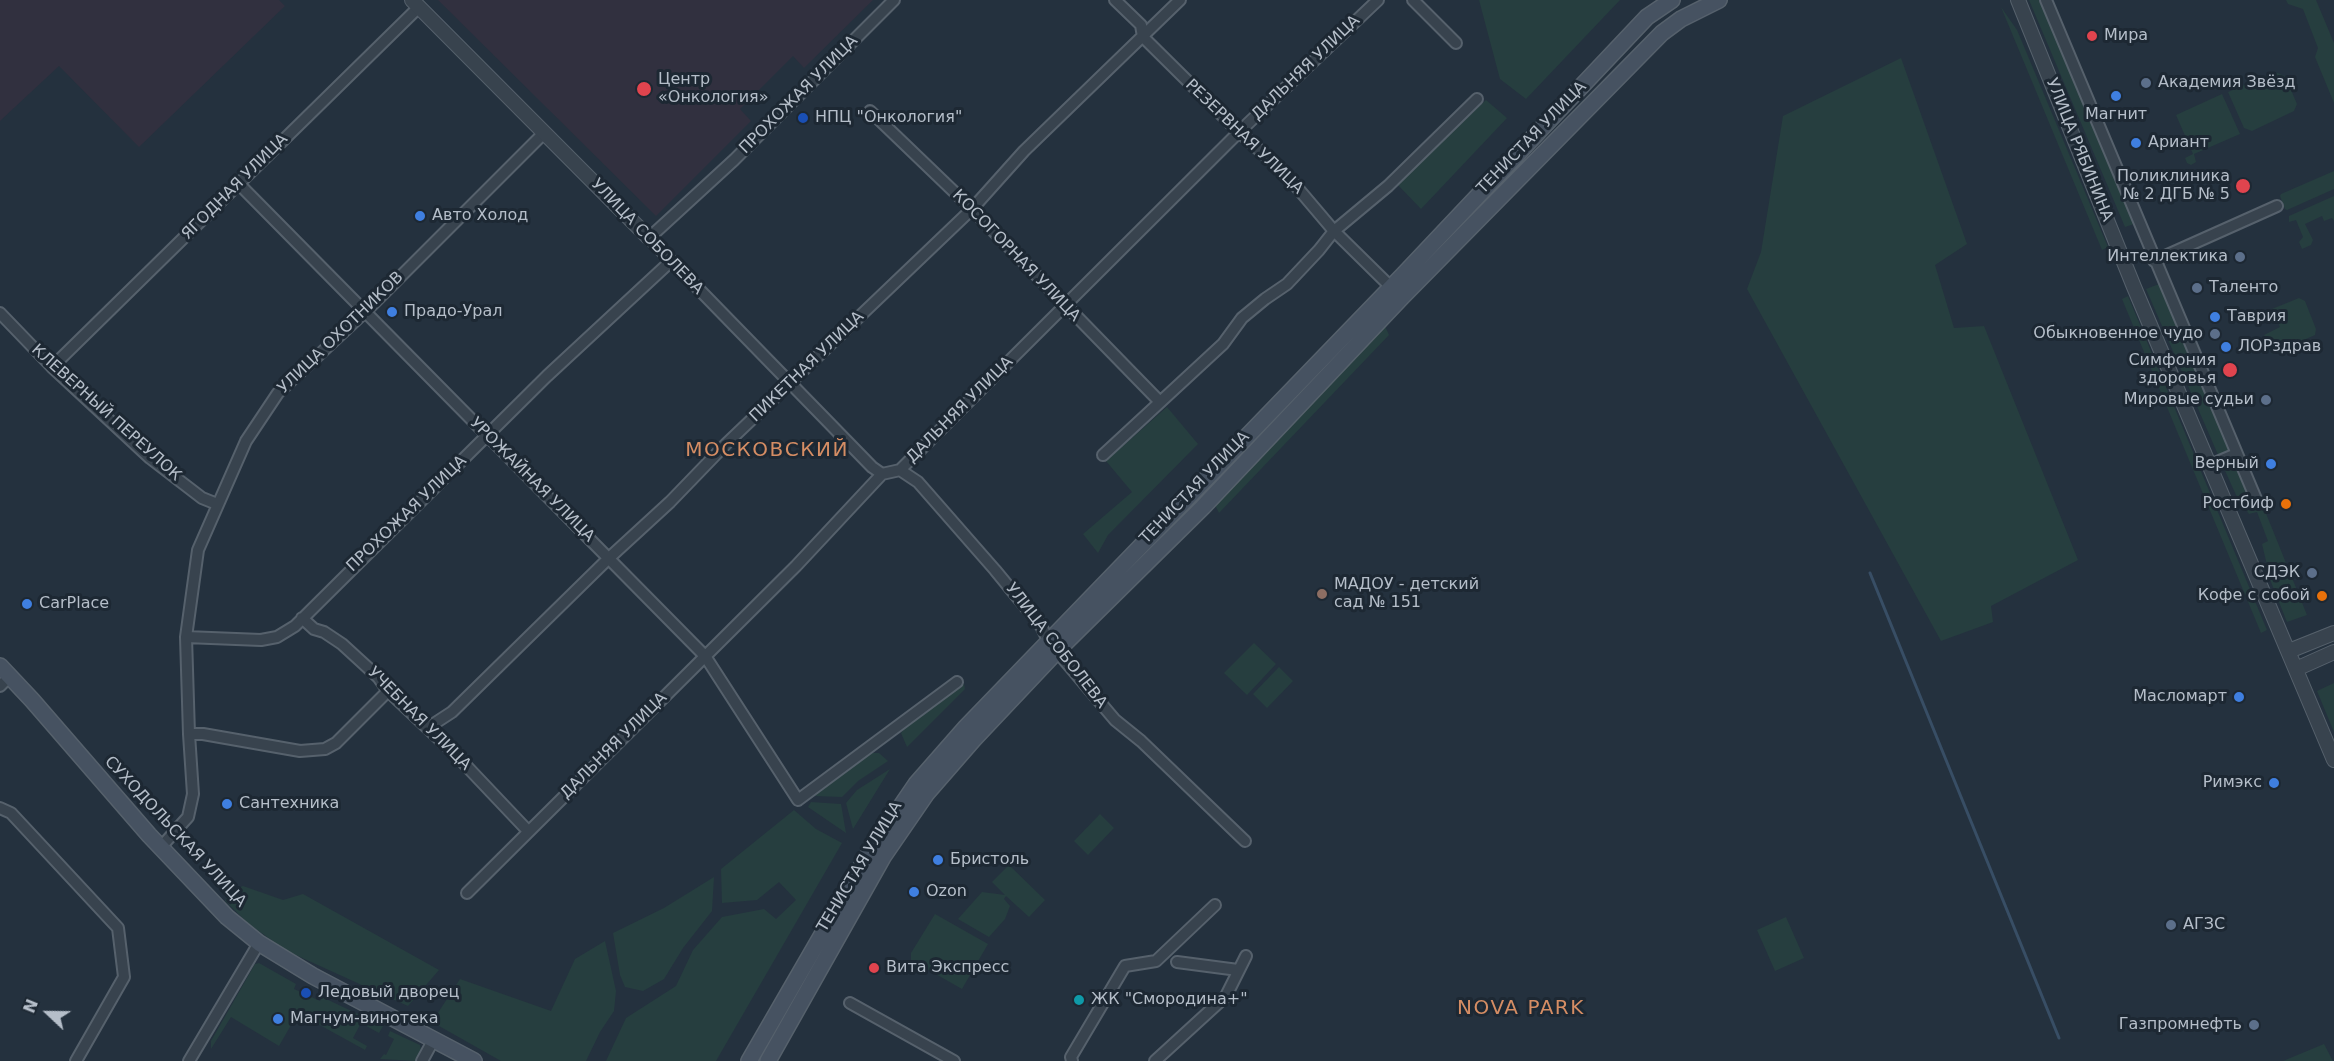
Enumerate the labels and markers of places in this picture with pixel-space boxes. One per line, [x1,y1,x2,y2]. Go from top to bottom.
place label: Мира [2104,26,2148,46]
marker: Мира [2085,29,2099,43]
place label: Центр «Онкология» [658,70,769,108]
place label: Академия Звёзд [2158,73,2296,93]
marker: Академия Звёзд [2139,76,2153,90]
marker: Центр «Онкология» [635,80,653,98]
marker: Магнит [2109,89,2123,103]
place label: Магнит [2085,105,2147,125]
place label: НПЦ "Онкология" [815,108,962,128]
marker: НПЦ "Онкология" [796,111,810,125]
place label: Ариант [2148,133,2209,153]
marker: Ариант [2129,136,2143,150]
place label: Поликлиника № 2 ДГБ № 5 [2117,167,2230,205]
marker: Поликлиника № 2 ДГБ № 5 [2234,177,2252,195]
place label: Авто Холод [432,206,528,226]
marker: Авто Холод [413,209,427,223]
place label: Интеллектика [2107,247,2228,267]
marker: Интеллектика [2233,250,2247,264]
place label: Таленто [2209,278,2278,298]
marker: Таленто [2190,281,2204,295]
place label: Прадо-Урал [404,302,503,322]
marker: Прадо-Урал [385,305,399,319]
place label: Таврия [2227,307,2286,327]
marker: Таврия [2208,310,2222,324]
place label: Обыкновенное чудо [2033,324,2203,344]
marker: Обыкновенное чудо [2208,327,2222,341]
place label: ЛОРздрав [2238,337,2321,357]
marker: ЛОРздрав [2219,340,2233,354]
place label: Симфония здоровья [2128,351,2216,389]
marker: Симфония здоровья [2221,361,2239,379]
place label: Мировые судьи [2124,390,2254,410]
marker: Мировые судьи [2259,393,2273,407]
place label: Верный [2195,454,2259,474]
marker: Верный [2264,457,2278,471]
place label: Ростбиф [2202,494,2274,514]
marker: Ростбиф [2279,497,2293,511]
place label: СДЭК [2254,563,2300,583]
marker: СДЭК [2305,566,2319,580]
place label: МАДОУ - детский сад № 151 [1334,575,1479,613]
place label: Кофе с собой [2198,586,2310,606]
marker: МАДОУ - детский сад № 151 [1315,587,1329,601]
marker: Кофе с собой [2315,589,2329,603]
place label: CarPlace [39,594,109,614]
marker: CarPlace [20,597,34,611]
place label: Масломарт [2133,687,2227,707]
marker: Масломарт [2232,690,2246,704]
place label: Римэкс [2203,773,2262,793]
marker: Римэкс [2267,776,2281,790]
place label: Сантехника [239,794,339,814]
marker: Сантехника [220,797,234,811]
place label: Бристоль [950,850,1029,870]
marker: Бристоль [931,853,945,867]
place label: Ozon [926,882,967,902]
marker: Ozon [907,885,921,899]
place label: АГЗС [2183,915,2225,935]
marker: АГЗС [2164,918,2178,932]
place label: Вита Экспресс [886,958,1009,978]
marker: Вита Экспресс [867,961,881,975]
place label: Ледовый дворец [318,983,459,1003]
marker: Ледовый дворец [299,986,313,1000]
place label: ЖК "Смородина+" [1091,990,1248,1010]
marker: ЖК "Смородина+" [1072,993,1086,1007]
place label: Магнум-винотека [290,1009,439,1029]
marker: Магнум-винотека [271,1012,285,1026]
place label: Газпромнефть [2119,1015,2242,1035]
marker: Газпромнефть [2247,1018,2261,1032]

